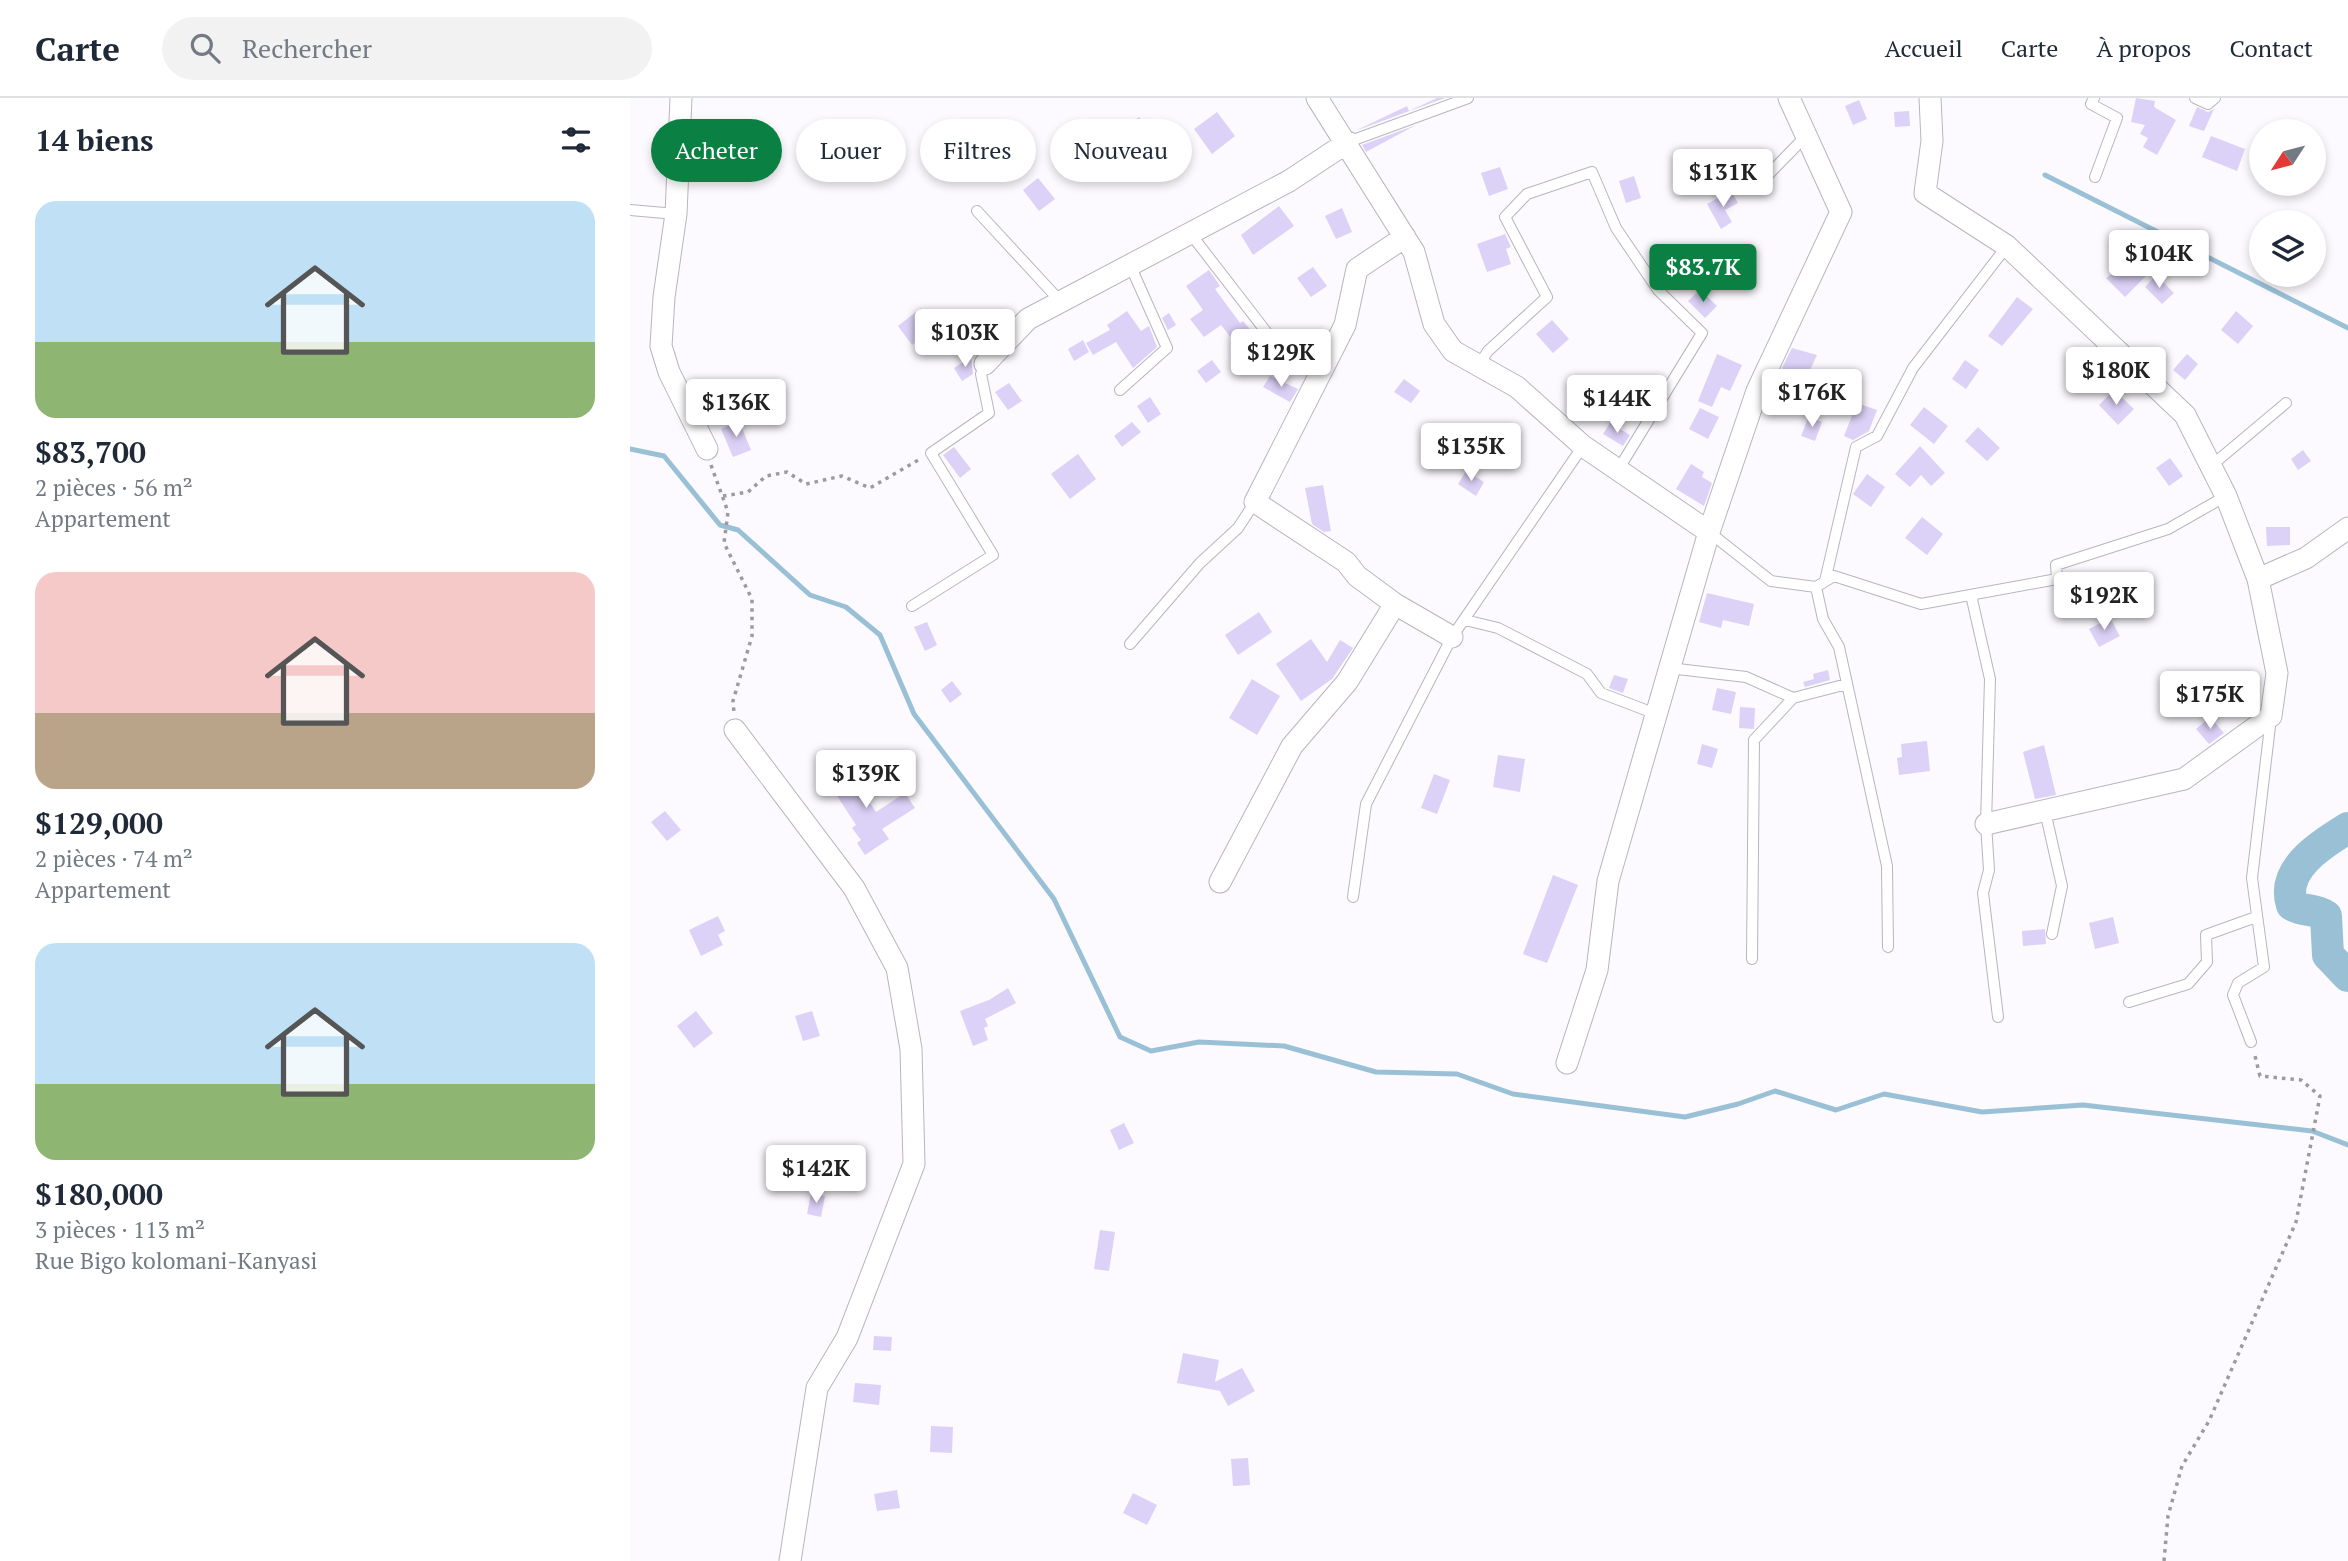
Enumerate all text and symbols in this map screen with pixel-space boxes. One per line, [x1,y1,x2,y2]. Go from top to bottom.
search box [162,17,652,80]
text: Carte [35,27,120,70]
icon: search [186,29,224,67]
text: Rechercher [242,31,372,65]
text: Accueil [1885,32,1963,64]
text: Carte [2001,32,2058,64]
text: À propos [2096,32,2192,64]
text: Contact [2230,32,2313,64]
chip: Acheter [651,119,782,182]
chip: Louer [796,119,906,182]
chip: Filtres [920,119,1036,182]
chip: Nouveau [1050,119,1192,182]
north arrow [2249,119,2326,196]
map controls [2249,119,2326,287]
text: 14 biens [35,120,154,160]
icon: filters [557,121,595,159]
pin: $131K [1674,150,1772,209]
text: $131K [1689,156,1757,187]
button: layers [2249,210,2326,287]
pin: $104K [2110,230,2208,290]
text: $104K [2125,237,2193,268]
pin: $83.7K [1646,244,1760,304]
icon: home [252,247,378,373]
text: $83.7K [1665,251,1741,282]
pin: $103K [916,310,1014,369]
text: $103K [931,316,999,347]
pin: $129K [1232,330,1330,389]
text: $129K [1247,336,1315,367]
pin: $180K [2067,348,2165,407]
text: $180K [2082,354,2150,385]
pin: $176K [1763,370,1861,429]
pin: $144K [1568,376,1666,435]
text: $176K [1778,376,1846,407]
pin: $136K [687,380,785,439]
text: $144K [1583,382,1651,413]
text: $136K [702,386,770,417]
pin: $135K [1422,424,1520,483]
text: $135K [1437,430,1505,461]
text: $83,700 [35,432,146,472]
text: 2 pièces · 56 m² [35,472,193,503]
text: Appartement [35,503,171,534]
pin: $192K [2055,573,2153,632]
text: $192K [2070,579,2138,610]
icon: home [252,618,378,744]
pin: $175K [2161,672,2259,731]
text: $175K [2176,678,2244,709]
pin: $139K [817,750,915,810]
text: $139K [832,757,900,788]
text: $129,000 [35,803,163,843]
text: 2 pièces · 74 m² [35,843,193,874]
text: Appartement [35,874,171,905]
icon: home [252,989,378,1115]
pin: $142K [767,1146,865,1205]
text: $142K [782,1152,850,1183]
text: $180,000 [35,1174,163,1214]
text: 3 pièces · 113 m² [35,1214,205,1245]
text: Rue Bigo kolomani-Kanyasi [35,1245,318,1276]

